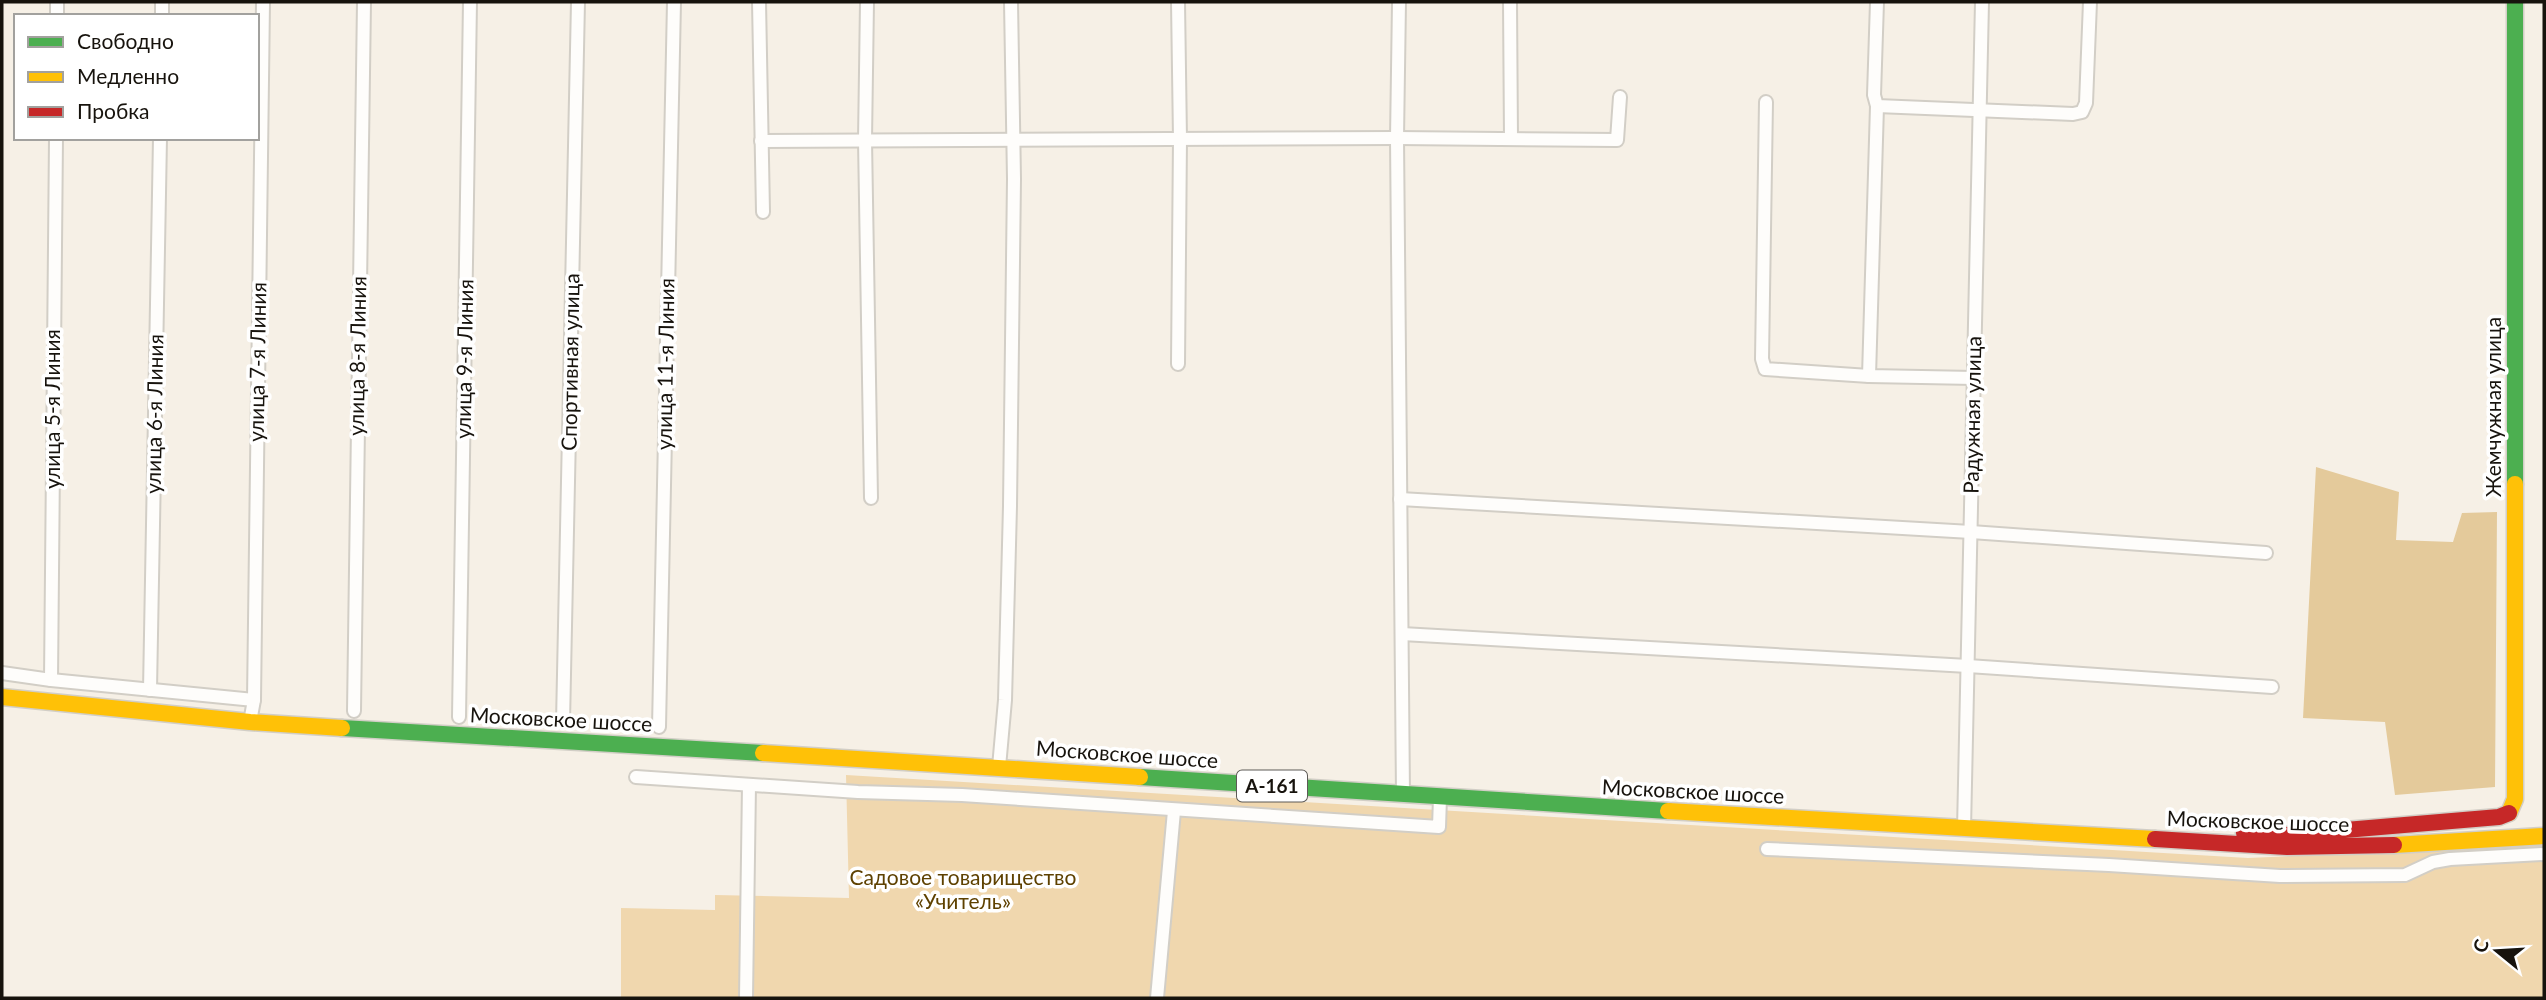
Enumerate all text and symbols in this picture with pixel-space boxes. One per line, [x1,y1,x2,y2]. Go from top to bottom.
legend [14,14,259,140]
text: Свободно [77,28,174,53]
text: Медленно [77,63,179,88]
text: Пробка [77,98,150,123]
street label: Спортивная улица [555,273,584,451]
street label: улица 8-я Линия [343,276,370,436]
street label: улица 11-я Линия [651,278,678,450]
street label: улица 9-я Линия [450,279,477,439]
street label: улица 7-я Линия [243,282,270,442]
street label: Жемчужная улица [2480,317,2505,497]
street label: улица 5-я Линия [39,329,64,489]
street label: улица 6-я Линия [140,334,167,494]
street label: Радужная улица [1958,336,1985,494]
street label: Московское шоссе [469,701,653,736]
street label: Московское шоссе [1035,735,1219,772]
road number: А-161 [1237,771,1307,802]
street label: Московское шоссе [1601,773,1785,808]
street label: Московское шоссе [2166,805,2350,836]
park label: Садовое товарищество «Учитель» [850,864,1076,913]
north arrow [2462,916,2532,986]
text: С [2467,936,2493,955]

